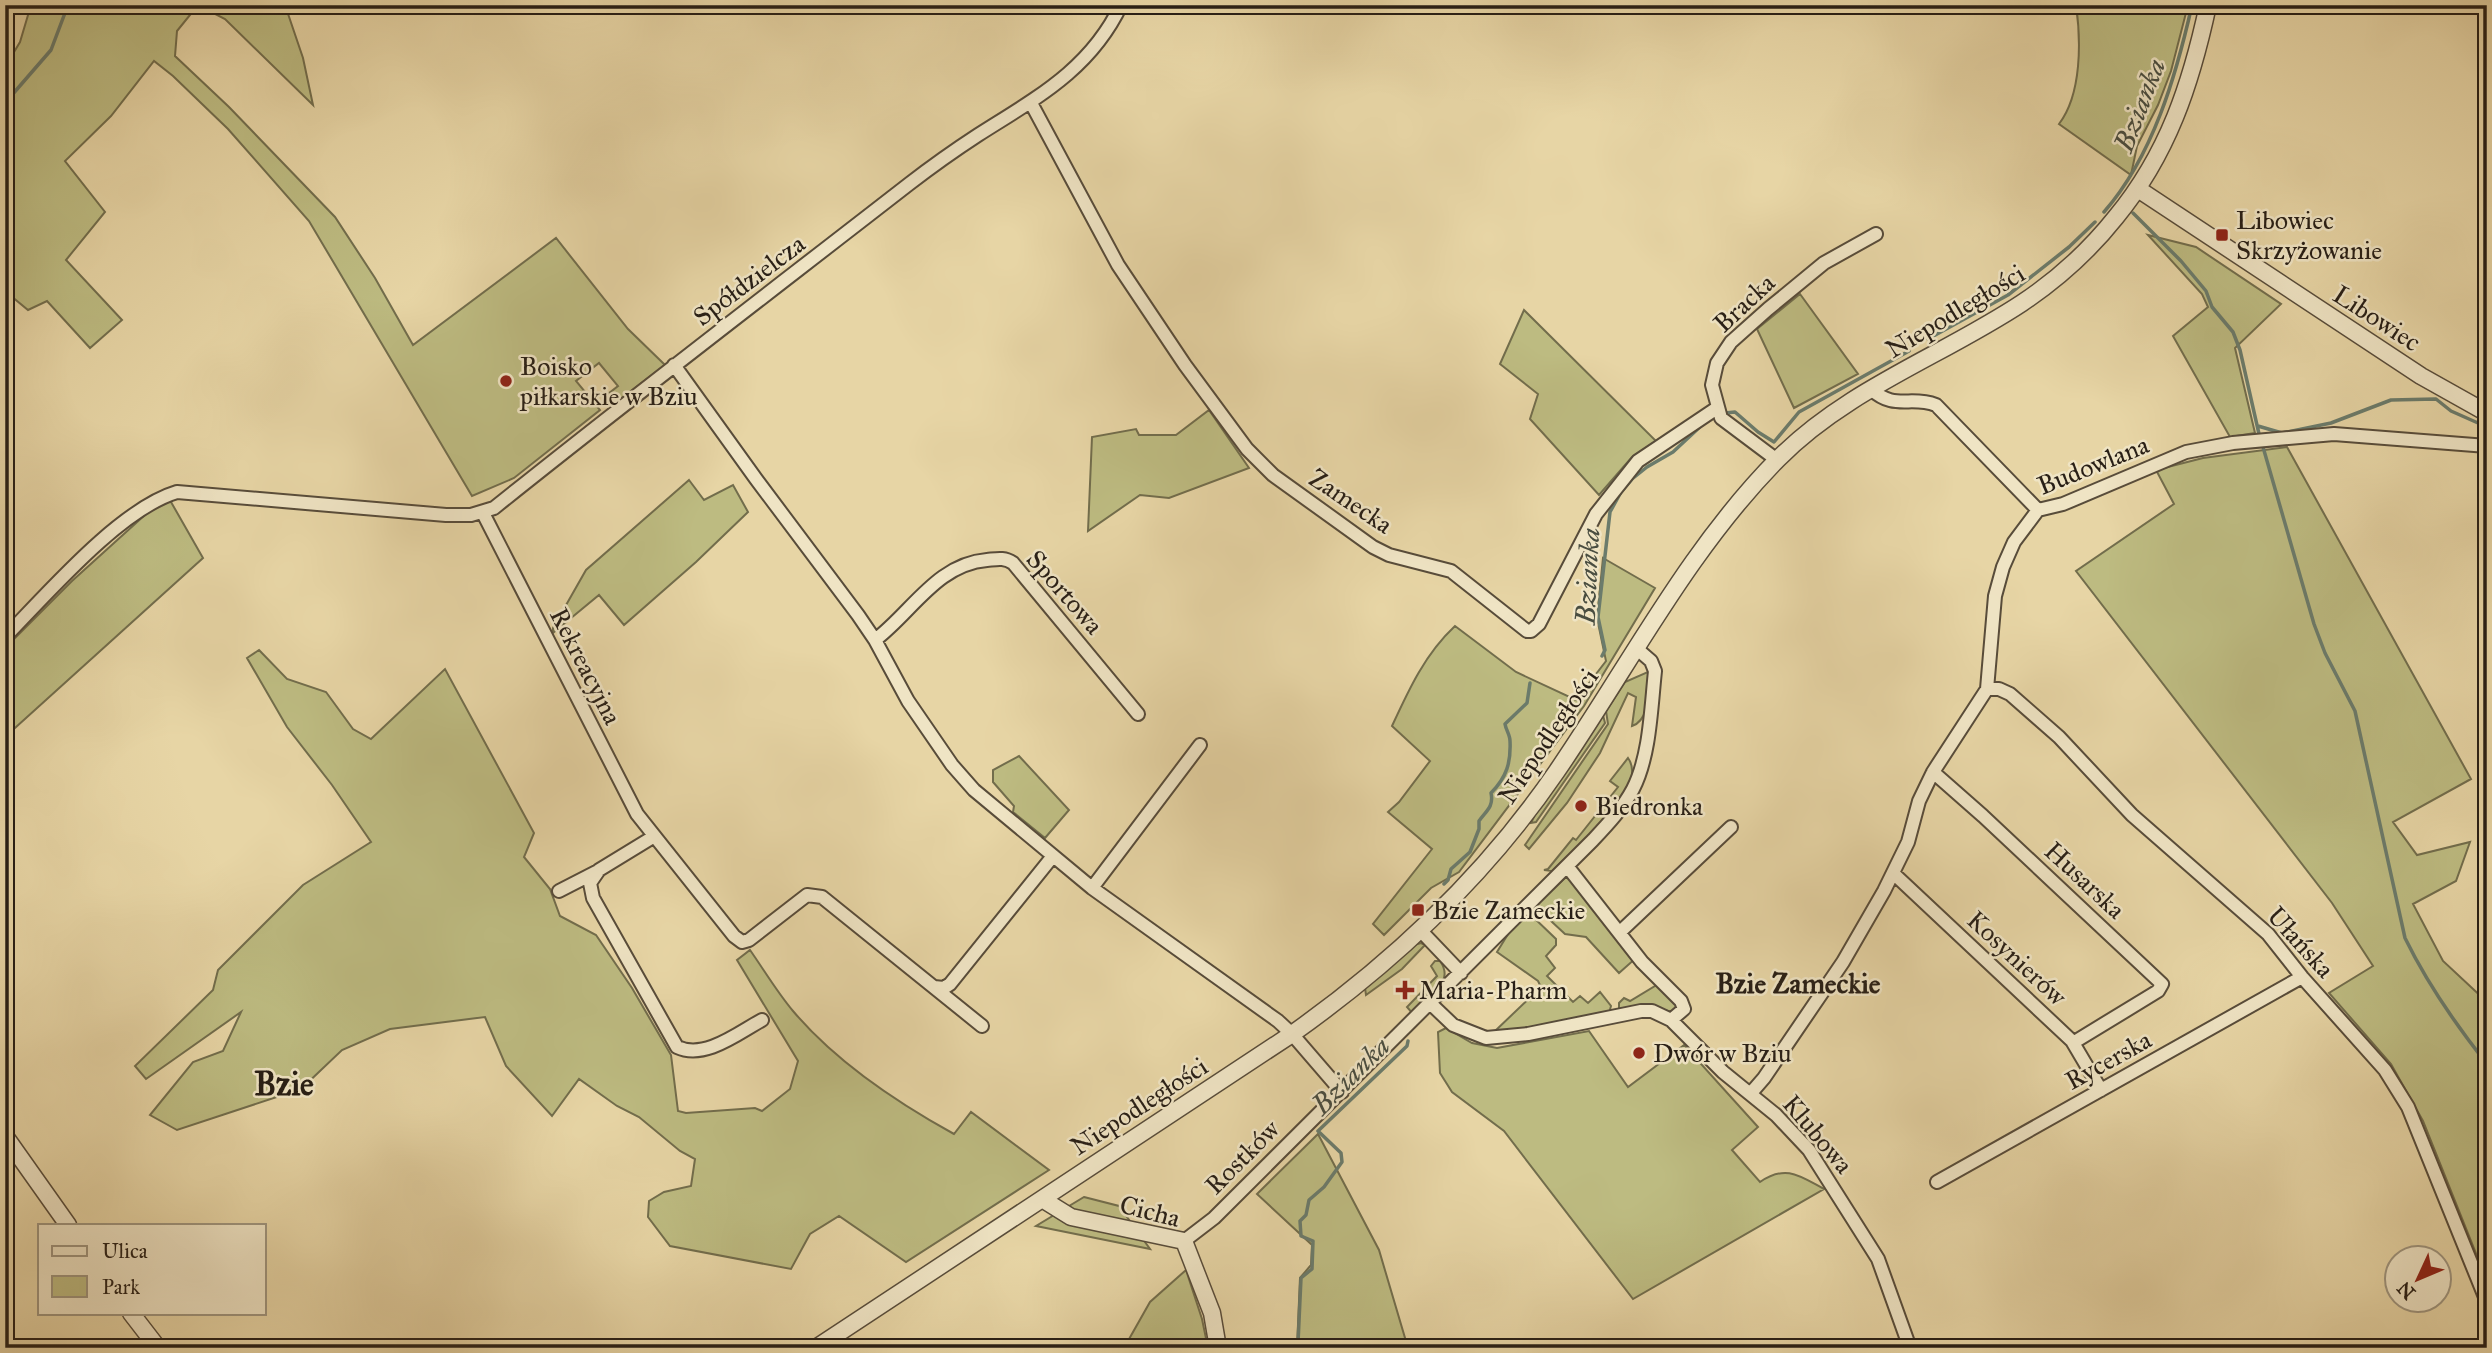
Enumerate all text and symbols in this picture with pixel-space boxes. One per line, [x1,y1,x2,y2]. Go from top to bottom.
water label: Bzianka [2105,54,2173,159]
place label: Libowiec Skrzyżowanie [2236,204,2382,266]
street label: Spółdzielcza [687,227,811,332]
marker: Libowiec Skrzyżowanie [2214,227,2230,243]
street label: Niepodległości [1880,257,2030,365]
street label: Bracka [1707,267,1781,339]
street label: Libowiec [2327,278,2427,358]
place label: Boisko piłkarskie w Bziu [519,350,698,412]
marker: Boisko piłkarskie w Bziu [498,373,514,389]
street label: Budowlana [2033,428,2153,502]
street label: Zamecka [1303,462,1399,541]
water label: Bzianka [1567,527,1608,627]
street label: Sportowa [1020,543,1110,641]
street label: Rekreacyjna [543,602,629,730]
street label: Niepodległości [1491,662,1605,810]
place label: Biedronka [1595,790,1703,822]
marker: Biedronka [1573,798,1589,814]
street label: Husarska [2038,835,2132,925]
place label: Bzie Zameckie [1432,894,1585,926]
street label: Ułańska [2261,900,2341,984]
marker: Bzie Zameckie [1410,902,1426,918]
street label: Kosynierów [1960,904,2074,1013]
district label: Bzie Zameckie [1715,966,1881,1001]
place label: Maria-Pharm [1419,974,1567,1006]
marker: Maria-Pharm [1397,982,1413,998]
street label: Rycerska [2059,1023,2157,1097]
water label: Bzianka [1302,1029,1397,1123]
place label: Dwór w Bziu [1653,1037,1792,1069]
marker: Dwór w Bziu [1631,1045,1647,1061]
street label: Niepodległości [1064,1050,1214,1162]
district label: Bzie [254,1064,314,1104]
street label: Klubowa [1776,1088,1860,1180]
street label: Rostków [1198,1112,1287,1201]
street label: Cicha [1116,1188,1184,1234]
legend [38,1224,266,1314]
text: Ulica [102,1238,148,1264]
north arrow [2384,1244,2454,1314]
text: Park [102,1274,140,1300]
text: N [2392,1277,2420,1304]

